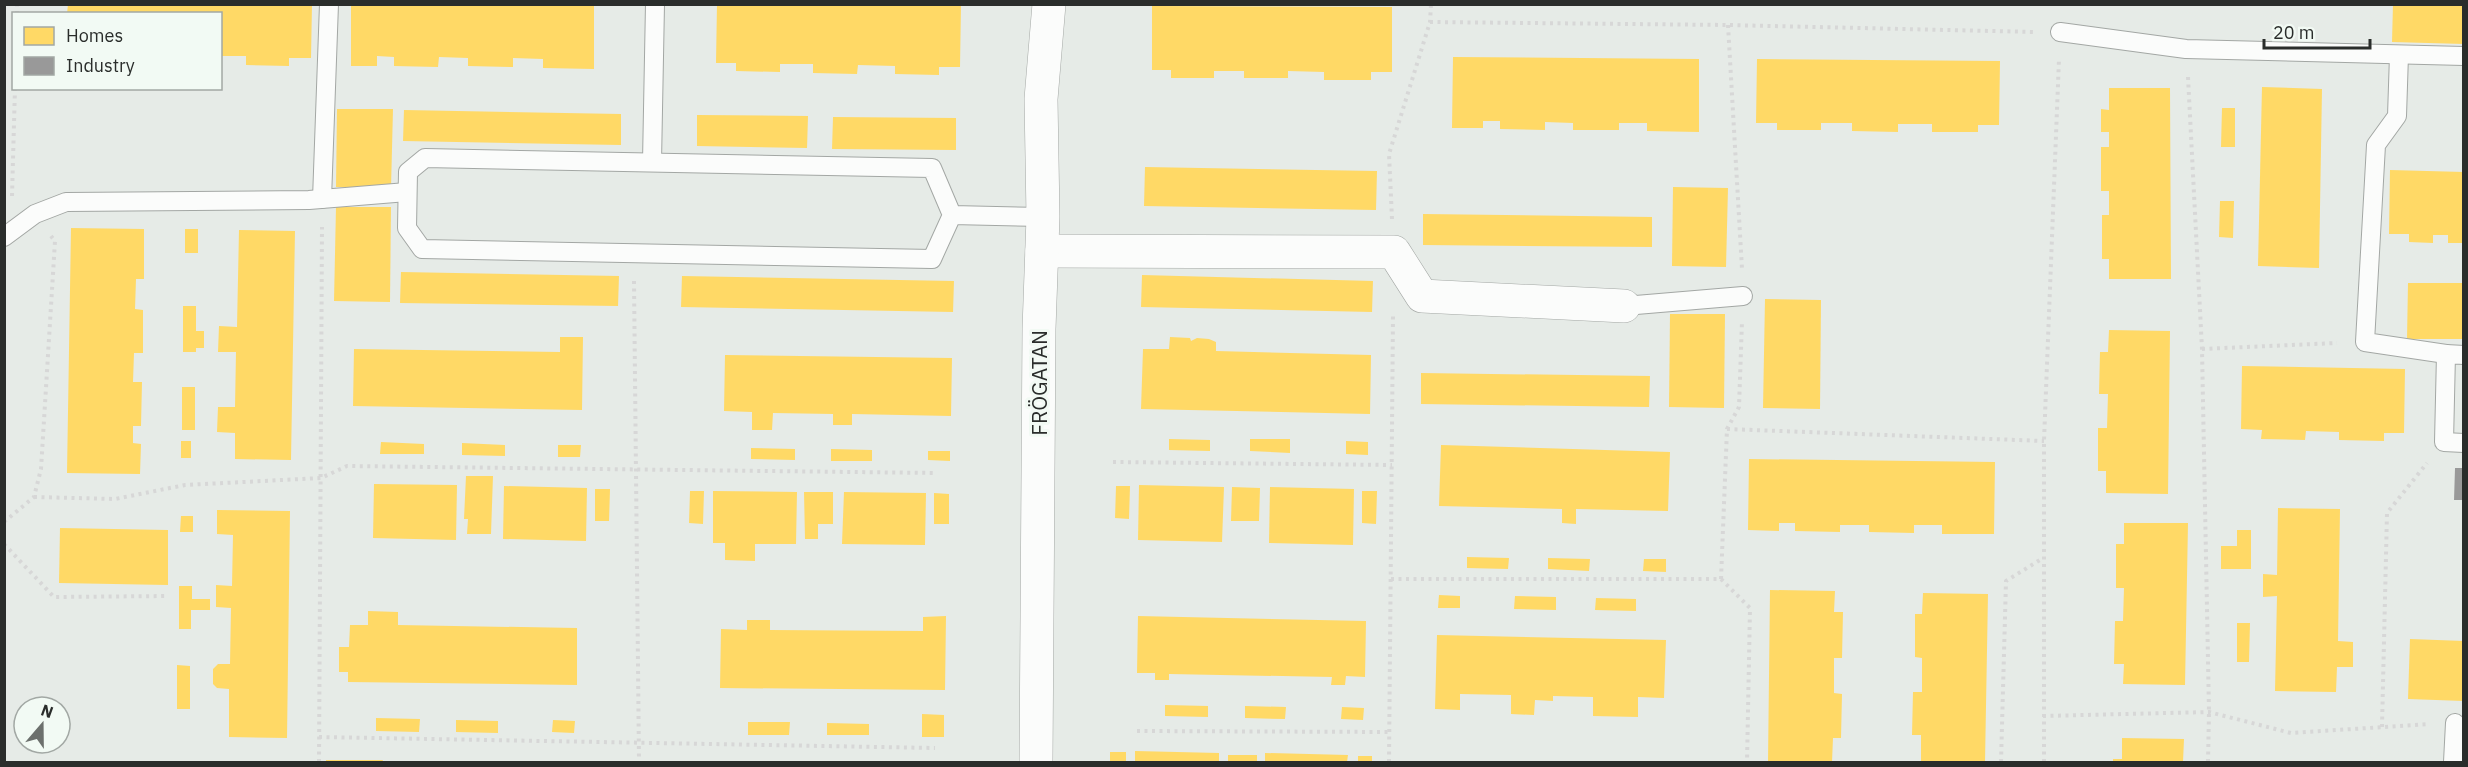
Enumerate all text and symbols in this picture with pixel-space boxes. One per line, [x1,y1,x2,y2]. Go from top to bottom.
legend [12,12,222,90]
scale bar [2264,12,2370,50]
text: 20 m [2273,21,2315,44]
text: Homes [66,24,123,47]
text: Industry [66,54,135,77]
street label: FRÖGATAN [1025,330,1053,436]
north arrow [12,695,72,755]
text: N [38,700,56,722]

